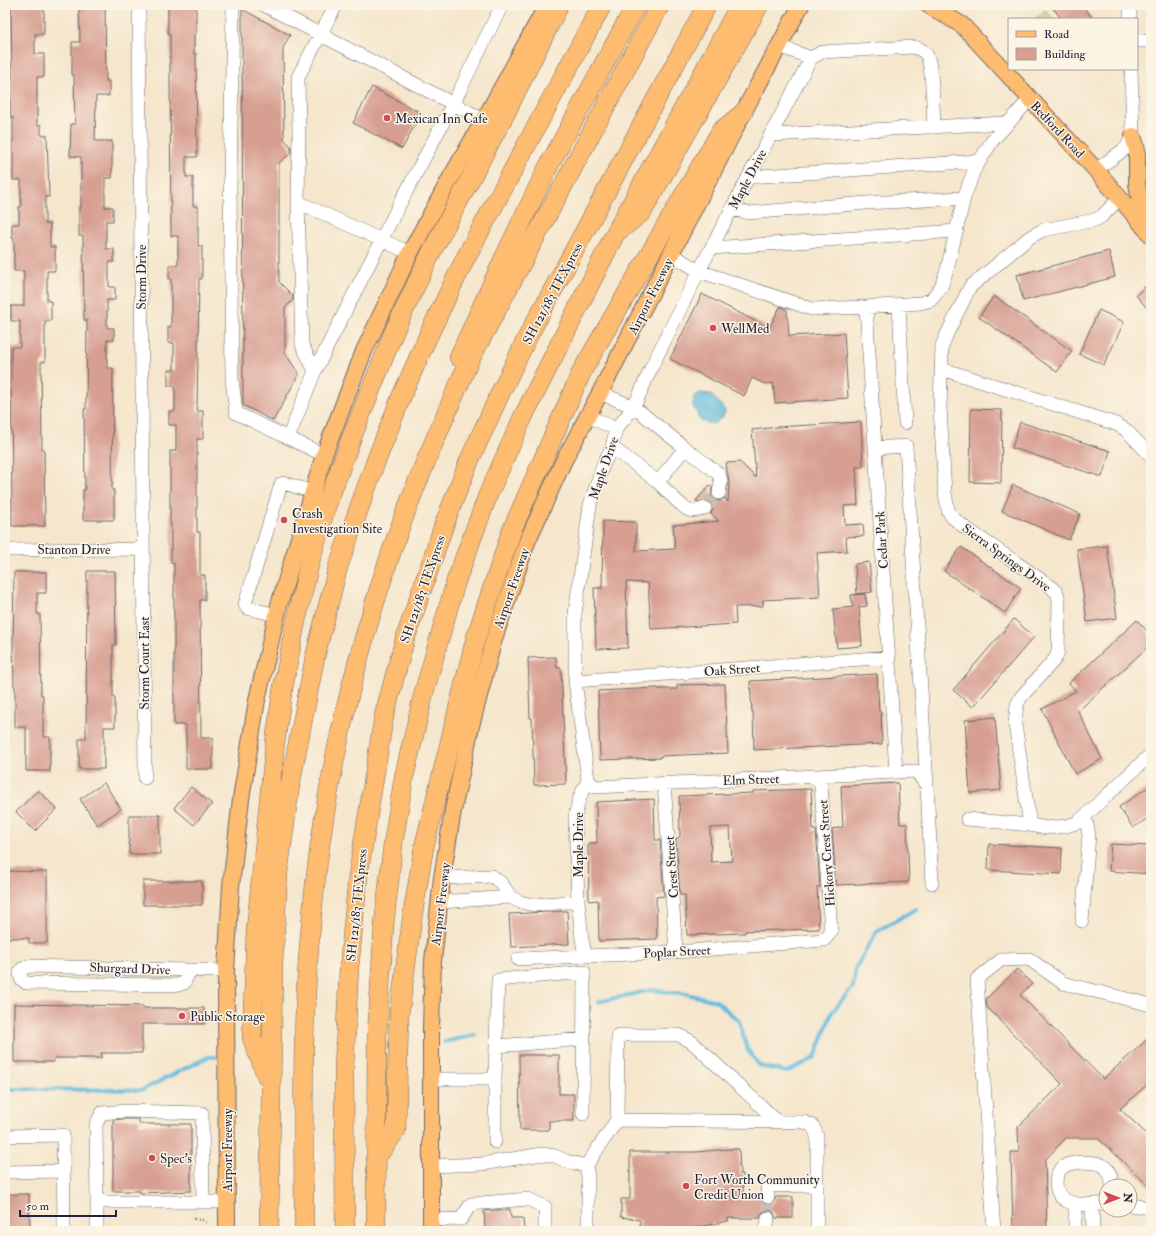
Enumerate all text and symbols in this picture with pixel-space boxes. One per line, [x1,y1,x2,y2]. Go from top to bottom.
legend [1008,18,1138,70]
text: Road [1044,27,1069,42]
text: Building [1044,47,1087,62]
street label: Bedford Road [1027,98,1088,162]
place label: Mexican Inn Cafe [395,111,488,127]
marker: Mexican Inn Cafe [382,113,392,123]
street label: Maple Drive [725,146,771,213]
street label: SH 121/183 TEXpress [519,239,588,348]
street label: Storm Drive [134,244,150,310]
street label: Airport Freeway [624,255,678,339]
place label: WellMed [720,321,770,337]
marker: WellMed [708,323,718,333]
street label: Maple Drive [586,434,623,502]
place label: Crash Investigation Site [292,506,383,537]
street label: Cedar Park [872,510,892,569]
marker: Crash Investigation Site [279,515,289,525]
street label: Sierra Springs Drive [958,520,1054,597]
street label: SH 121/183 TEXpress [397,533,450,646]
street label: Stanton Drive [37,542,111,558]
street label: Airport Freeway [490,546,534,632]
street label: Storm Court East [137,616,153,710]
street label: Oak Street [703,660,761,680]
street label: Elm Street [722,771,780,789]
street label: Hickory Crest Street [815,799,840,907]
street label: Maple Drive [571,812,588,878]
street label: Crest Street [662,835,682,899]
street label: SH 121/183 TEXpress [343,848,372,962]
street label: Airport Freeway [428,861,455,948]
street label: Poplar Street [643,942,711,963]
street label: Shurgard Drive [89,960,171,978]
place label: Public Storage [190,1009,266,1025]
marker: Public Storage [177,1011,187,1021]
street label: Airport Freeway [220,1108,237,1193]
place label: Spec's [160,1151,193,1168]
marker: Spec's [147,1153,157,1163]
place label: Fort Worth Community Credit Union [694,1172,820,1203]
north arrow [1098,1178,1138,1218]
marker: Fort Worth Community Credit Union [681,1181,691,1191]
scale bar [20,1192,116,1218]
text: N [1121,1192,1134,1204]
text: 50 m [26,1199,50,1214]

